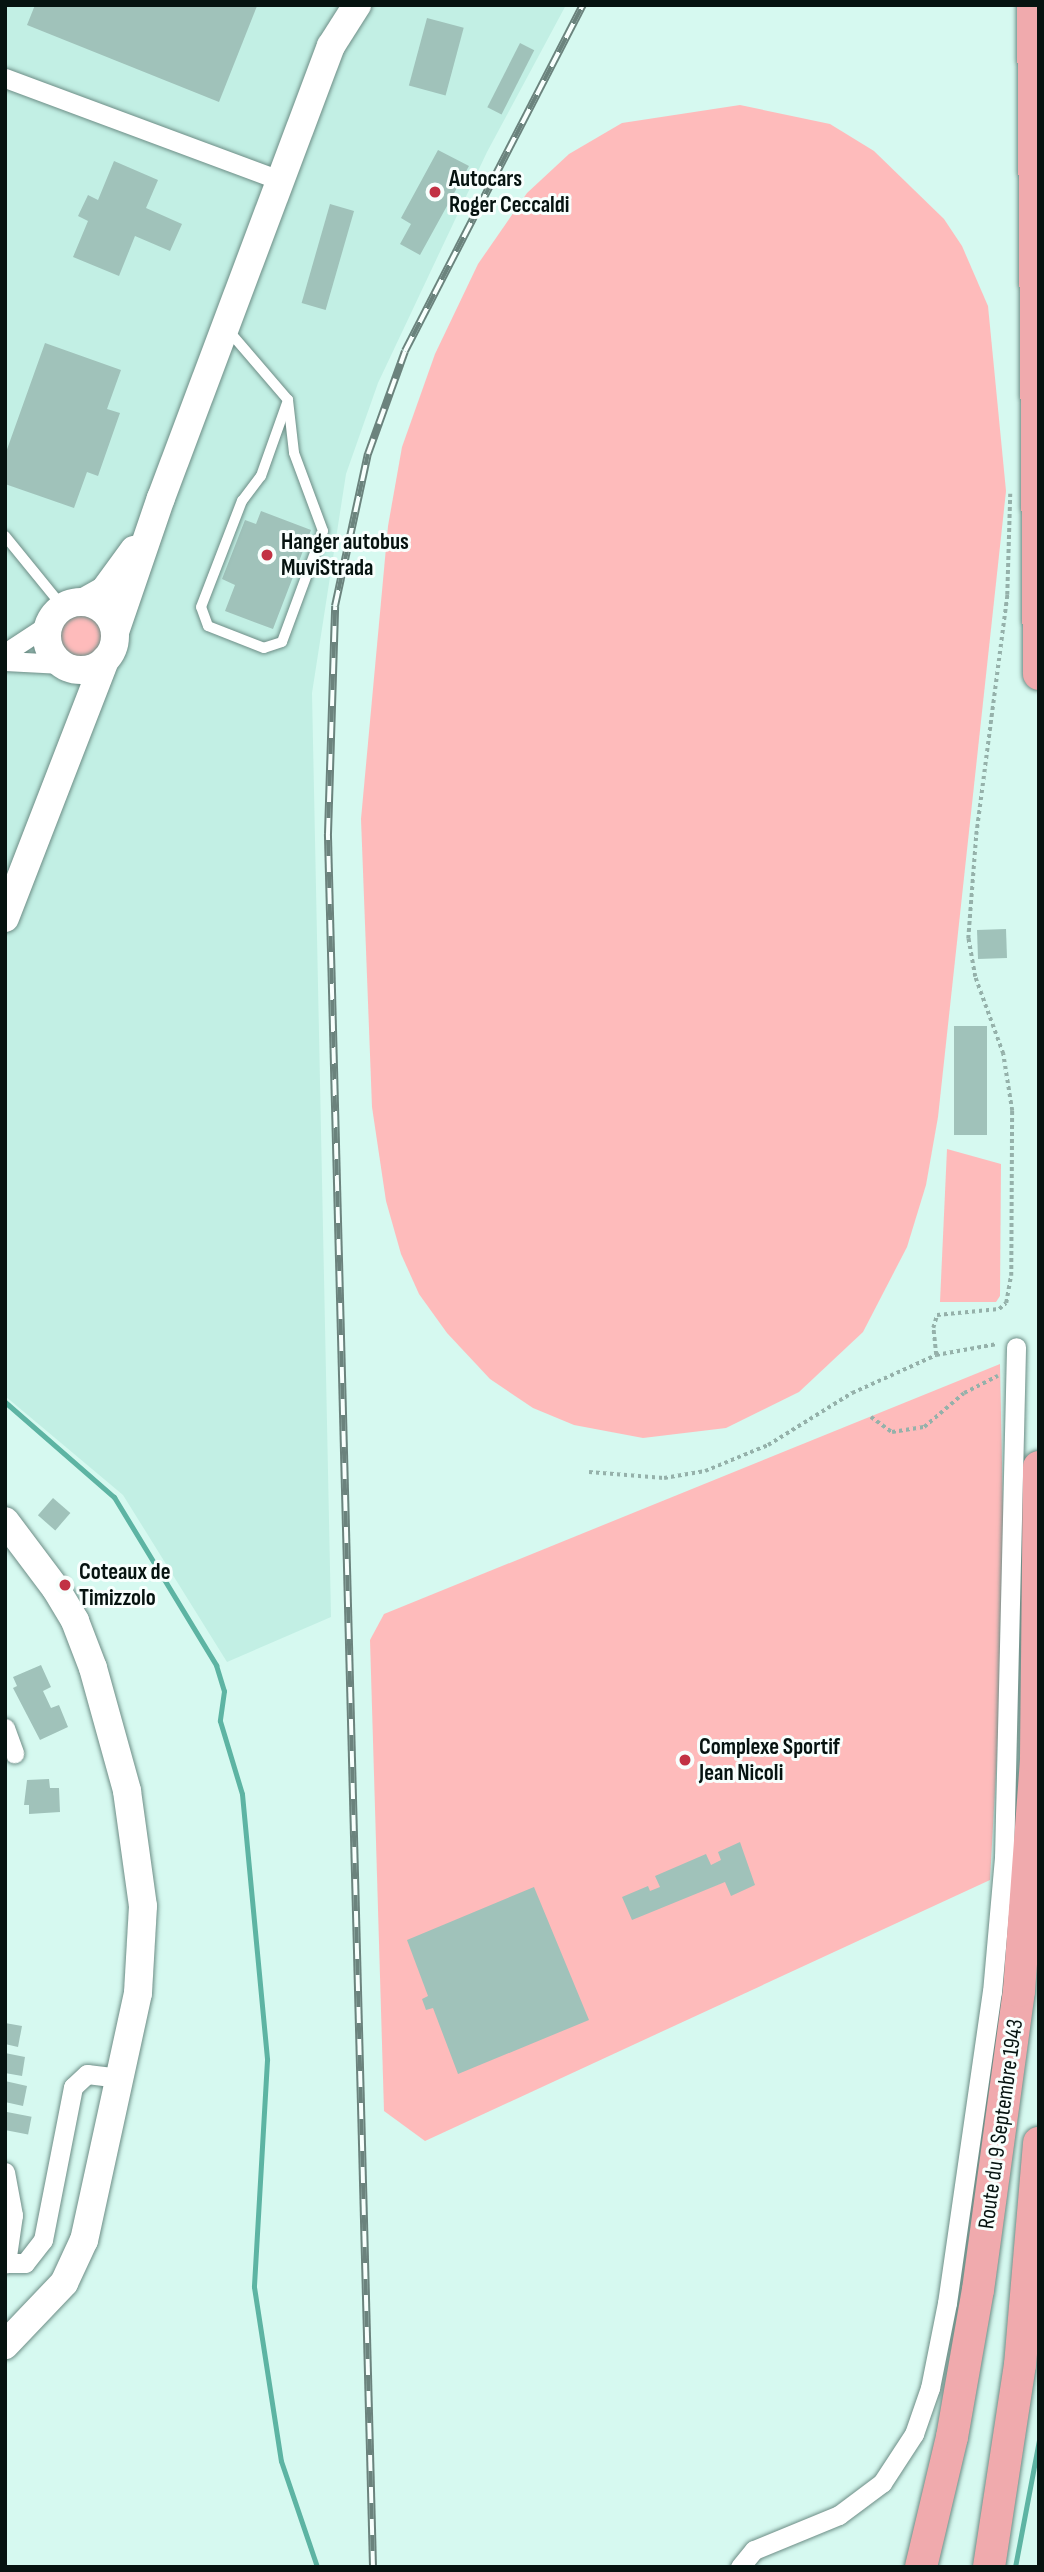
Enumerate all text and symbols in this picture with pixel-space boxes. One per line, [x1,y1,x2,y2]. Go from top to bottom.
place label: Autocars Roger Ceccaldi [449,165,569,219]
marker: Autocars Roger Ceccaldi [427,184,443,200]
place label: Hanger autobus MuviStrada [281,528,409,582]
marker: Hanger autobus MuviStrada [259,547,275,563]
place label: Coteaux de Timizzolo [79,1558,170,1612]
marker: Coteaux de Timizzolo [57,1577,73,1593]
place label: Complexe Sportif Jean Nicoli [699,1733,840,1787]
marker: Complexe Sportif Jean Nicoli [677,1752,693,1768]
street label: Route du 9 Septembre 1943 [973,2017,1029,2231]

